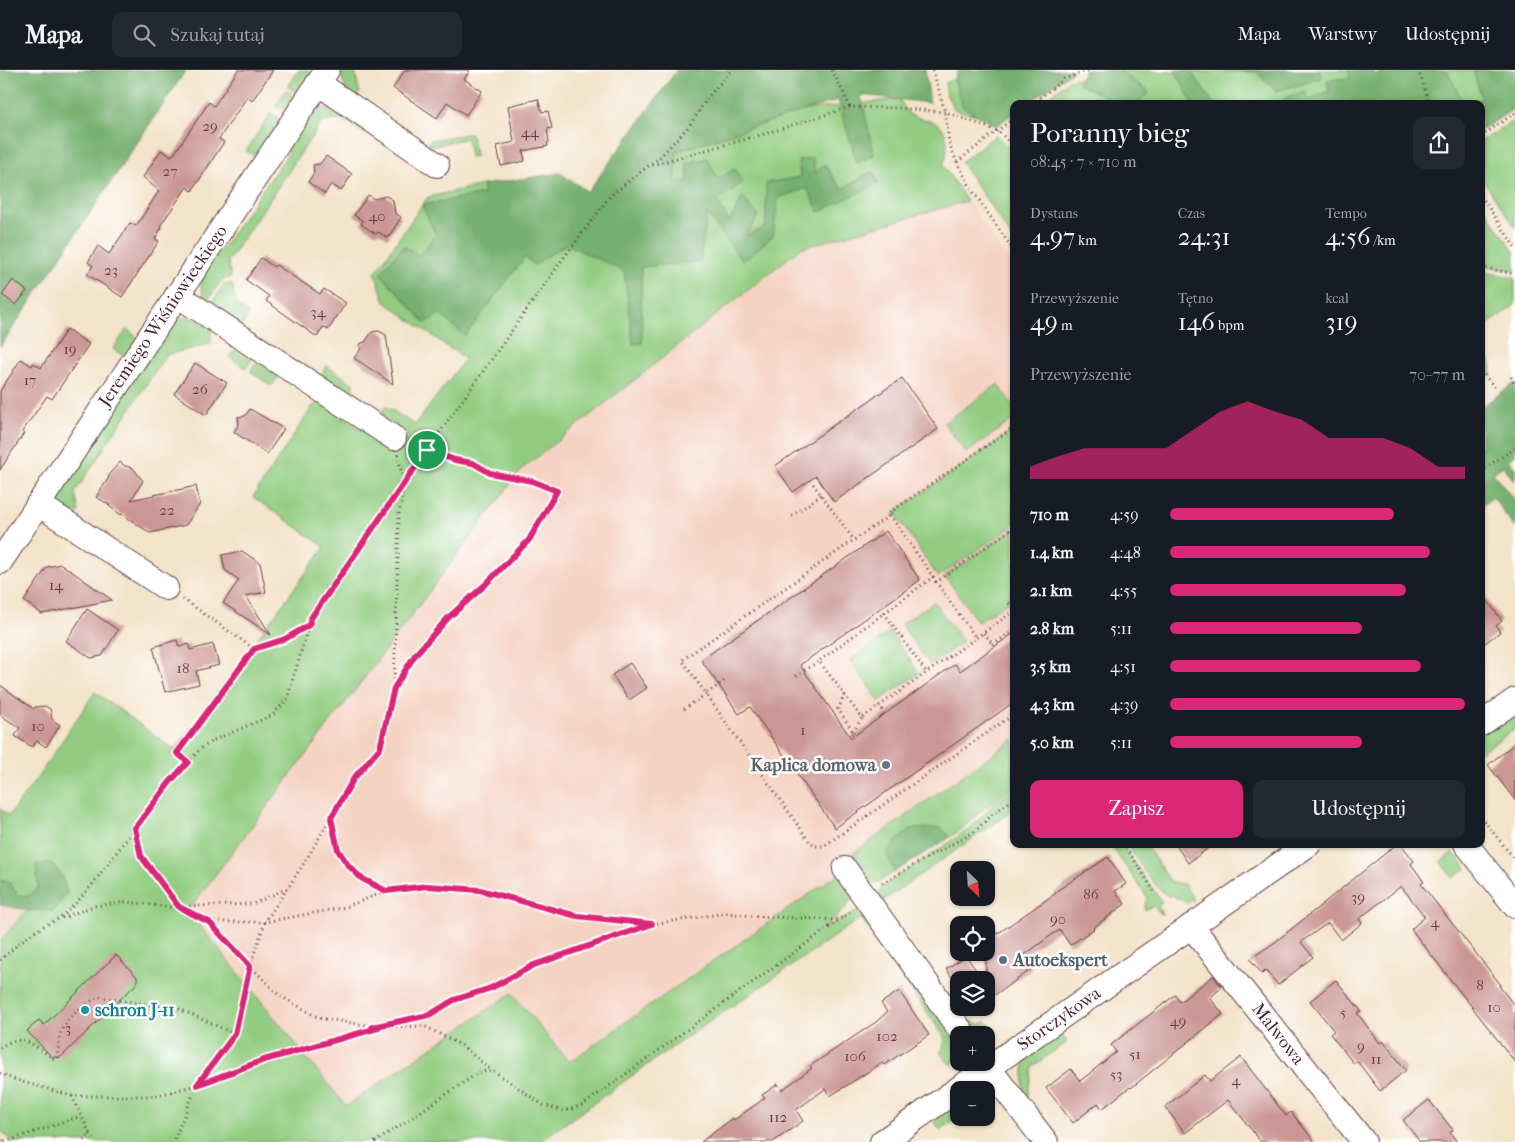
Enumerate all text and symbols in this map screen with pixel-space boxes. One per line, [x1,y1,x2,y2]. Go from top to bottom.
search box [112,12,462,57]
text: Mapa [25,21,82,49]
icon: search [130,21,158,49]
text: Szukaj tutaj [170,24,265,46]
text: Mapa [1238,24,1281,45]
text: Warstwy [1309,24,1377,45]
text: Udostępnij [1405,24,1490,45]
text: Poranny bieg [1030,116,1189,149]
house number: 29 [202,117,218,135]
button: share [1413,117,1465,169]
house number: 44 [521,123,540,141]
text: 08:45 · 7 × 710 m [1030,152,1136,171]
house number: 27 [163,162,177,180]
text: Dystans [1030,205,1078,222]
text: Czas [1178,205,1205,222]
text: Tempo [1325,205,1367,222]
house number: 40 [368,207,386,225]
street label: Jeremiego Wiśniowieckiego [93,221,232,413]
text: 4.97 [1030,222,1075,251]
text: 24:31 [1178,222,1231,251]
text: 4:56 [1325,222,1370,251]
text: km [1075,232,1097,249]
text: /km [1370,232,1396,249]
house number: 23 [104,261,118,279]
text: Przewyższenie [1030,290,1119,307]
text: Tętno [1178,290,1213,307]
text: kcal [1325,290,1349,307]
house number: 34 [310,303,327,321]
text: 49 [1030,307,1058,336]
text: 146 [1178,307,1215,336]
text: 319 [1325,307,1358,336]
text: m [1058,317,1073,334]
text: bpm [1215,317,1244,334]
house number: 19 [63,340,77,358]
text: Przewyższenie [1030,365,1132,384]
text: 70–77 m [1409,365,1465,384]
house number: 17 [24,371,36,389]
house number: 26 [192,380,209,398]
pin [406,429,448,471]
icon: arrive [413,436,441,464]
house number: 22 [159,501,175,519]
text: 710 m [1030,505,1069,524]
text: 4:59 [1110,505,1139,524]
text: 1.4 km [1030,543,1074,562]
text: 4:48 [1110,543,1141,562]
house number: 14 [49,576,64,594]
text: 2.1 km [1030,581,1072,600]
text: 4:55 [1110,581,1137,600]
text: 2.8 km [1030,619,1074,638]
text: 5:11 [1110,619,1132,638]
text: 3.5 km [1030,657,1071,676]
text: 4:51 [1110,657,1136,676]
house number: 18 [177,659,189,677]
text: 4.3 km [1030,695,1074,714]
text: 4:39 [1110,695,1138,714]
house number: 10 [31,717,45,735]
house number: 1 [800,721,806,739]
text: 5.0 km [1030,733,1074,752]
text: 5:11 [1110,733,1132,752]
place label: Kaplica domowa [750,755,877,776]
marker: Kaplica domowa [880,759,892,771]
button: Zapisz [1030,780,1243,838]
button: Udostępnij [1253,780,1465,838]
north arrow [950,861,995,906]
map controls [950,861,995,1126]
house number: 86 [1083,885,1100,903]
house number: 39 [1351,888,1365,906]
house number: 90 [1050,910,1066,928]
house number: 4 [1431,913,1441,931]
button: locate [950,916,995,961]
place label: Autoekspert [1012,950,1108,971]
marker: Autoekspert [997,954,1009,966]
button: layers [950,971,995,1016]
house number: 8 [1476,976,1484,994]
street label: Storczykowa [1013,982,1105,1055]
house number: 10 [1487,998,1501,1016]
street label: Malwowa [1247,999,1309,1070]
place label: schron J-11 [95,1000,175,1021]
house number: 5 [1340,1003,1346,1021]
marker: schron J-11 [79,1004,91,1016]
house number: 49 [1170,1012,1186,1030]
house number: 3 [65,1019,71,1037]
button: + [950,1026,995,1071]
house number: 102 [876,1027,898,1045]
house number: 9 [1357,1037,1365,1055]
house number: 51 [1129,1045,1141,1063]
house number: 106 [844,1047,867,1065]
house number: 11 [1371,1050,1381,1068]
house number: 53 [1110,1065,1122,1083]
house number: 4 [1232,1071,1242,1089]
button: − [950,1081,995,1126]
house number: 112 [769,1108,787,1126]

